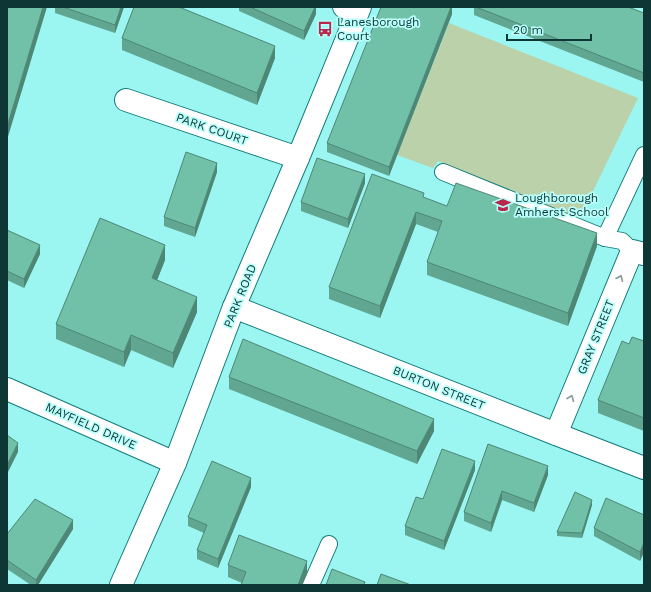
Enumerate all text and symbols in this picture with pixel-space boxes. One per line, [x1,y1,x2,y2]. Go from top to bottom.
place label: Lanesborough Court [337,15,420,43]
scale bar [507,16,591,42]
bus stop icon: Lanesborough Court [316,20,334,38]
text: 20 m [513,23,543,37]
street label: PARK COURT [174,110,250,148]
place label: Loughborough Amherst School [515,191,609,219]
school or university icon: Loughborough Amherst School [494,196,512,214]
street label: PARK ROAD [221,262,259,330]
one-way arrow [616,275,624,282]
street label: GRAY STREET [575,298,617,376]
street label: BURTON STREET [391,363,487,413]
one-way arrow [566,395,574,402]
street label: MAYFIELD DRIVE [43,400,139,452]

